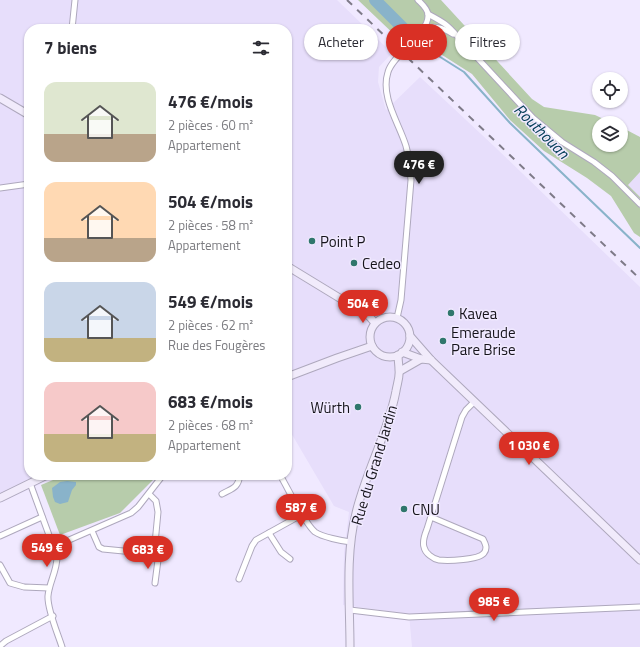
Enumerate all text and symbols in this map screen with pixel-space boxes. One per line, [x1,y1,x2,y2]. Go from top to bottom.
chip: Acheter [304,24,378,60]
chip: Louer [386,24,447,60]
chip: Filtres [455,24,520,60]
text: 7 biens [44,35,97,61]
icon: filters [250,37,272,59]
map controls [592,72,628,152]
button: locate [592,72,628,108]
text: 476 €/mois [168,89,253,115]
icon: home [76,98,124,146]
water label: Routhouan [509,98,576,165]
text: 2 pièces · 60 m² [168,115,253,135]
button: layers [592,116,628,152]
text: Appartement [168,135,241,155]
pin: 476 € [391,151,447,185]
text: 476 € [403,154,435,174]
text: 504 €/mois [168,189,253,215]
icon: home [76,198,124,246]
text: 2 pièces · 58 m² [168,215,253,235]
place label: Point P [320,230,366,253]
text: Appartement [168,235,241,255]
marker: Point P [307,236,317,246]
place label: Cedeo [362,252,401,275]
marker: Cedeo [349,258,359,268]
text: 549 €/mois [168,289,253,315]
pin: 504 € [335,290,391,324]
text: 504 € [347,293,379,313]
icon: home [76,298,124,346]
place label: Kavea [459,302,498,325]
marker: Kavea [446,308,456,318]
text: 2 pièces · 62 m² [168,315,253,335]
place label: Emeraude Pare Brise [451,321,516,361]
text: Rue des Fougères [168,335,265,355]
marker: Emeraude Pare Brise [438,336,448,346]
text: 683 €/mois [168,389,253,415]
place label: Würth [310,396,350,419]
icon: home [76,398,124,446]
street label: Rue du Grand Jardin [345,402,403,528]
marker: Würth [353,402,363,412]
text: 2 pièces · 68 m² [168,415,253,435]
pin: 1 030 € [492,432,566,466]
text: Appartement [168,435,241,455]
text: 1 030 € [508,435,550,455]
pin: 587 € [273,494,329,528]
text: 587 € [285,497,317,517]
place label: CNU [412,498,440,521]
marker: CNU [399,504,409,514]
pin: 549 € [19,534,75,568]
pin: 683 € [120,536,176,570]
text: 549 € [31,537,63,557]
text: 683 € [132,539,164,559]
pin: 985 € [466,588,522,622]
text: 985 € [478,591,510,611]

